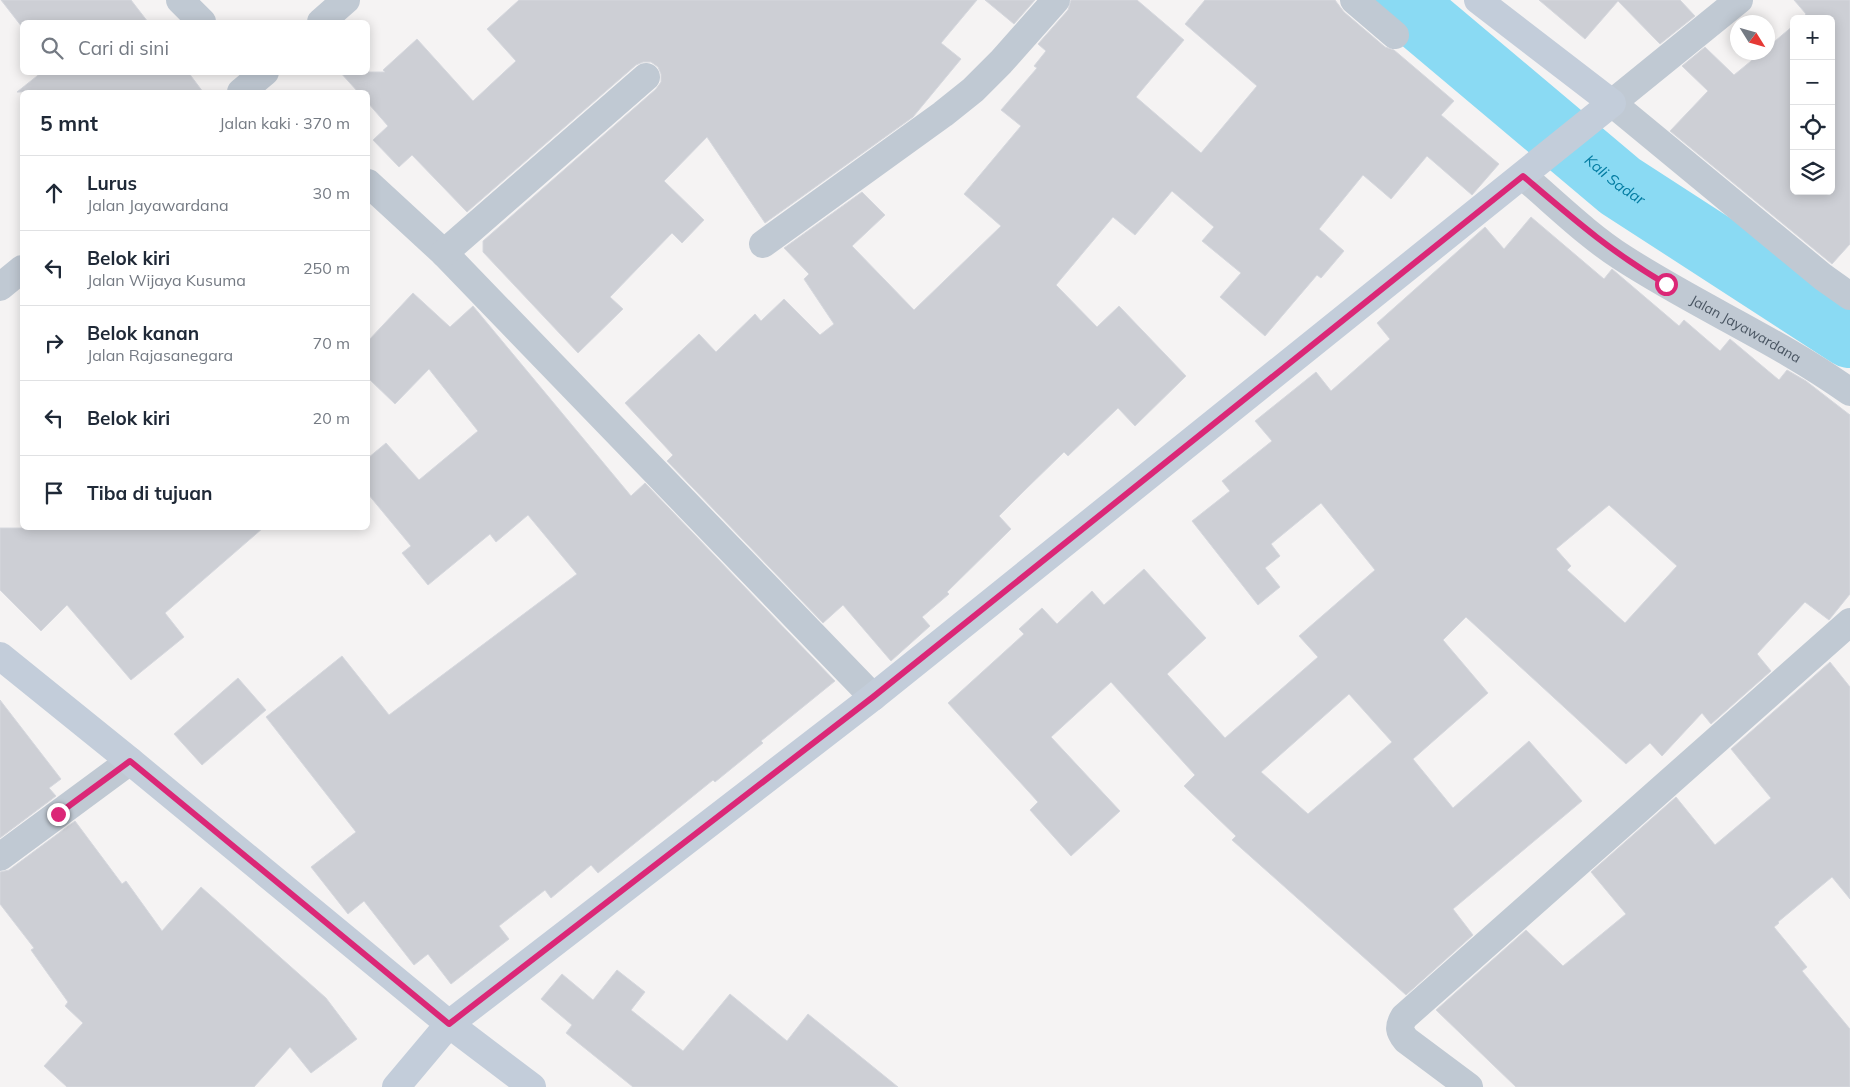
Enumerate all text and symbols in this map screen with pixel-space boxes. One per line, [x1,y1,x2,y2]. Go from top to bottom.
north arrow [1730,15,1775,60]
map controls [1790,15,1835,195]
button: + [1790,15,1835,60]
search box [20,20,370,75]
icon: search [38,34,66,62]
text: Cari di sini [78,36,169,60]
button: − [1790,60,1835,105]
button: locate [1790,105,1835,150]
text: 5 mnt [40,110,98,136]
text: Jalan kaki · 370 m [219,113,350,133]
water label: Kali Sadar [1581,150,1649,209]
button: layers [1790,150,1835,195]
text: Lurus [87,171,137,195]
icon: ahead [40,179,68,207]
text: 30 m [313,183,350,203]
text: Jalan Jayawardana [87,195,229,215]
text: Belok kiri [87,246,170,270]
icon: left [40,254,68,282]
text: 250 m [303,258,350,278]
text: Jalan Wijaya Kusuma [87,270,246,290]
route start [1655,273,1678,296]
street label: Jalan Jayawardana [1687,291,1804,367]
text: Belok kanan [87,321,199,345]
icon: right [40,329,68,357]
text: 70 m [313,333,350,353]
text: Jalan Rajasanegara [87,345,233,365]
icon: left [40,404,68,432]
text: Belok kiri [87,406,170,430]
text: 20 m [313,408,350,428]
icon: arrive [40,479,68,507]
text: Tiba di tujuan [87,481,212,505]
route end [47,803,70,826]

